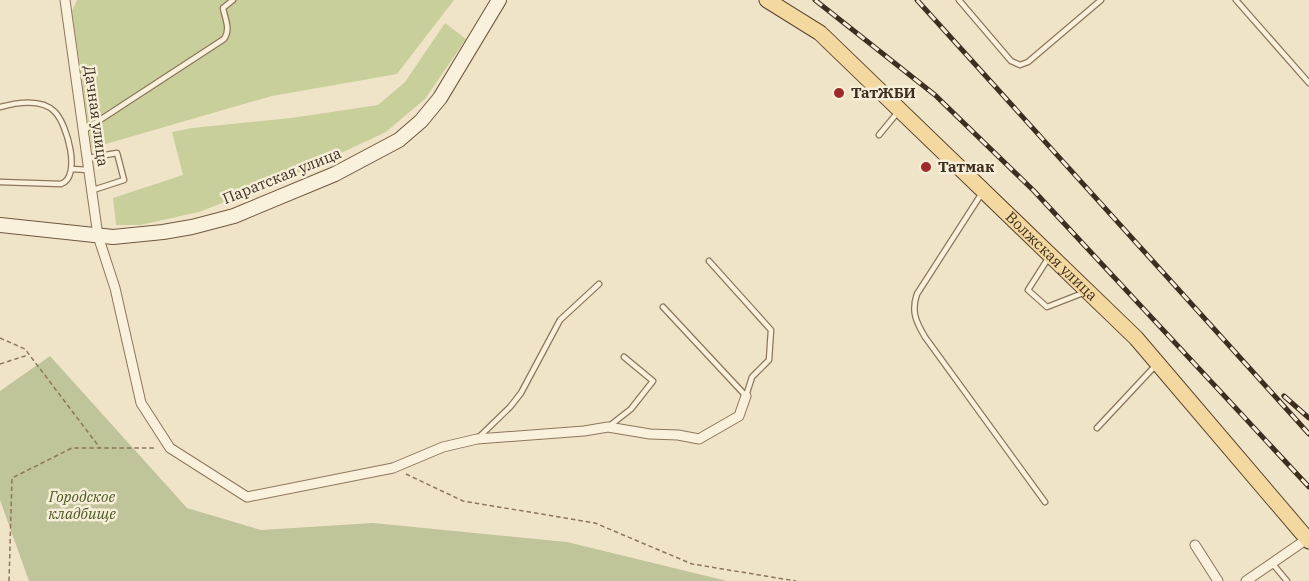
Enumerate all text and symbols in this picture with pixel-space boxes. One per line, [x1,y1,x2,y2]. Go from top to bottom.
street label: Дачная улица [80,64,113,168]
place label: ТатЖБИ [851,83,916,102]
marker: ТатЖБИ [832,86,846,100]
street label: Паратская улица [220,143,344,208]
place label: Татмак [938,157,994,176]
marker: Татмак [919,160,933,174]
street label: Волжская улица [1002,207,1102,305]
park label: Городское кладбище [48,487,116,523]

